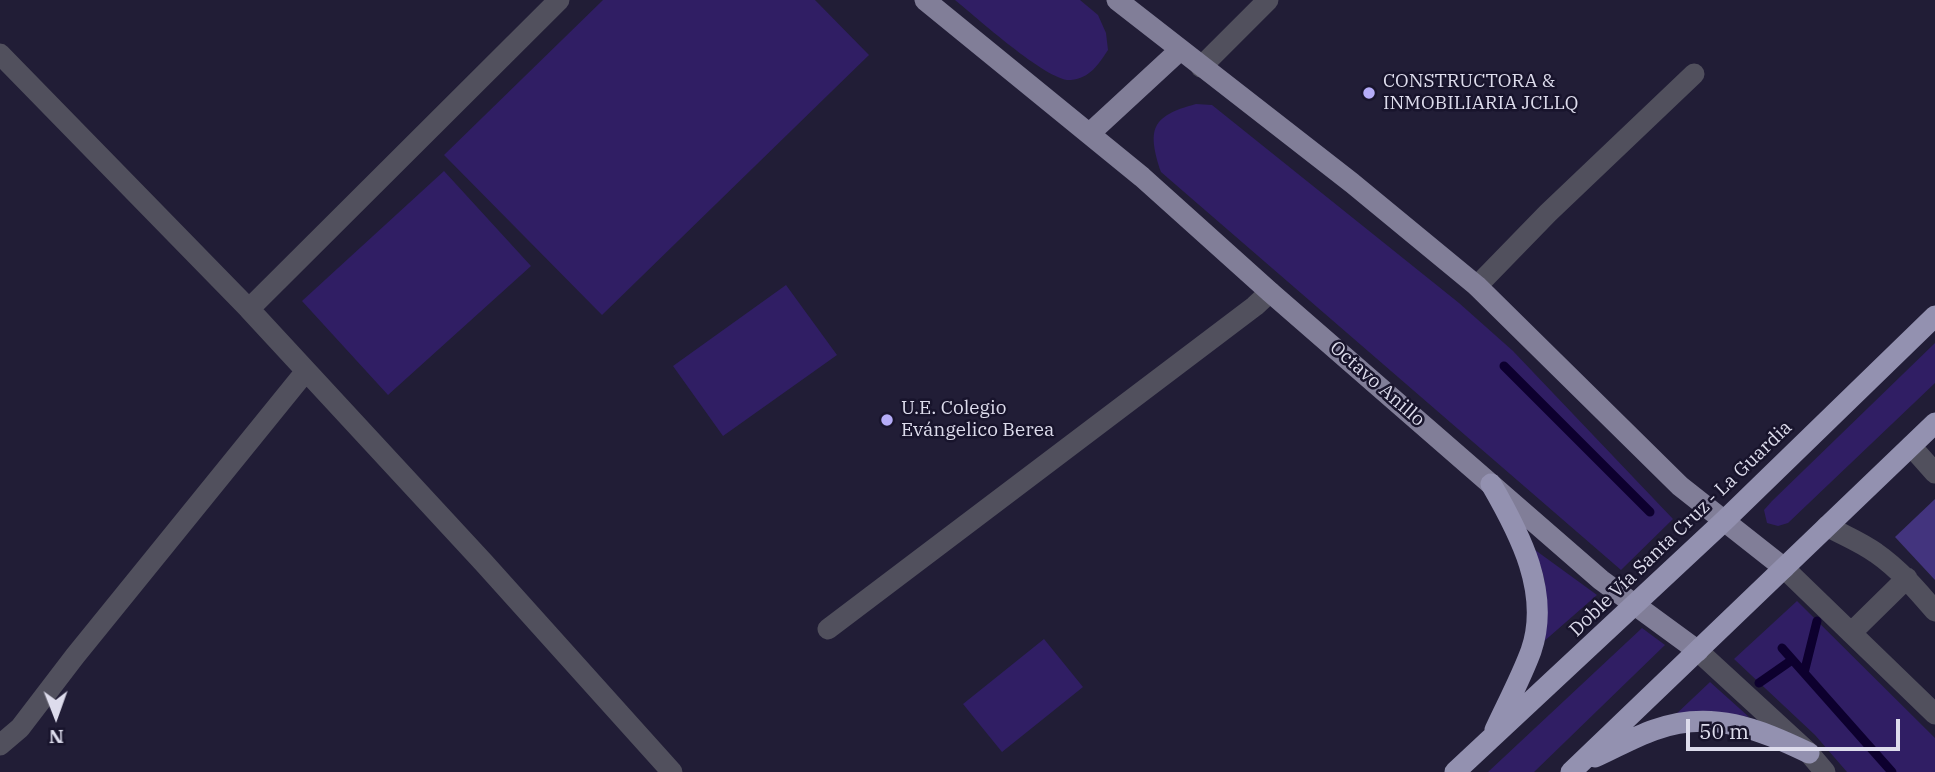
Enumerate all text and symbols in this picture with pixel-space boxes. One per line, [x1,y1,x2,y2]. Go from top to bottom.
place label: CONSTRUCTORA & INMOBILIARIA JCLLQ [1383,71,1578,115]
marker: CONSTRUCTORA & INMOBILIARIA JCLLQ [1361,85,1377,101]
street label: Octavo Anillo [1325,336,1429,432]
place label: U.E. Colegio Evángelico Berea [901,398,1054,442]
marker: U.E. Colegio Evángelico Berea [879,412,895,428]
street label: Doble Vía Santa Cruz - La Guardia [1565,416,1797,642]
north arrow [21,681,91,751]
scale bar [1690,706,1904,750]
text: 50 m [1699,717,1749,745]
text: N [49,725,64,749]

